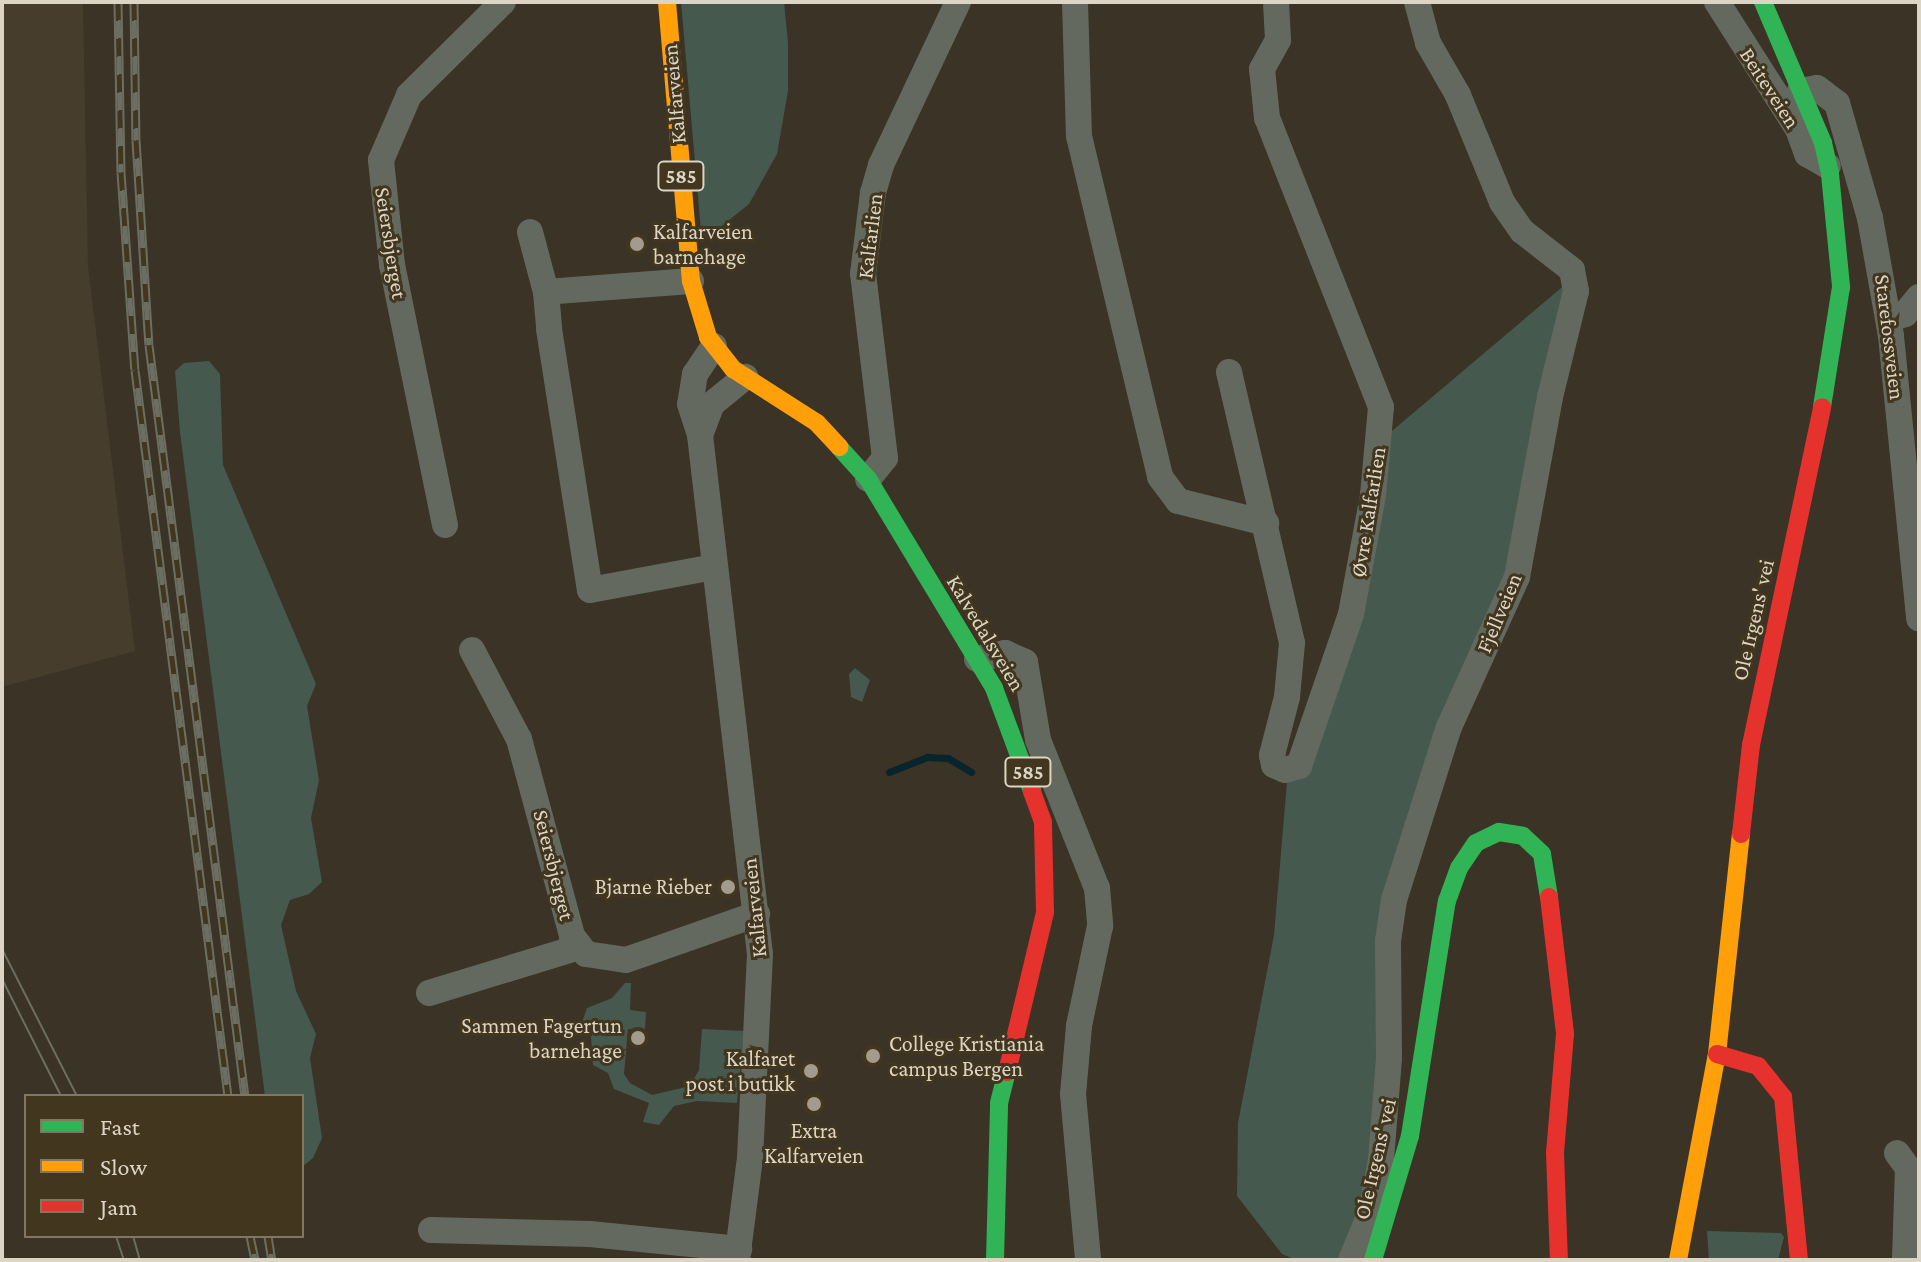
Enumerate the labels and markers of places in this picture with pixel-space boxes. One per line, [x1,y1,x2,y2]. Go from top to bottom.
place label: Kalfarveien barnehage [653,218,753,270]
marker: Kalfarveien barnehage [628,235,646,253]
place label: Bjarne Rieber [595,874,712,900]
marker: Bjarne Rieber [719,878,737,896]
place label: Sammen Fagertun barnehage [461,1012,622,1064]
marker: Sammen Fagertun barnehage [629,1029,647,1047]
place label: College Kristiania campus Bergen [889,1030,1044,1082]
place label: Kalfaret post i butikk [686,1045,795,1096]
marker: College Kristiania campus Bergen [864,1047,882,1065]
marker: Kalfaret post i butikk [802,1062,820,1080]
marker: Extra Kalfarveien [805,1095,823,1113]
place label: Extra Kalfarveien [764,1117,864,1168]

